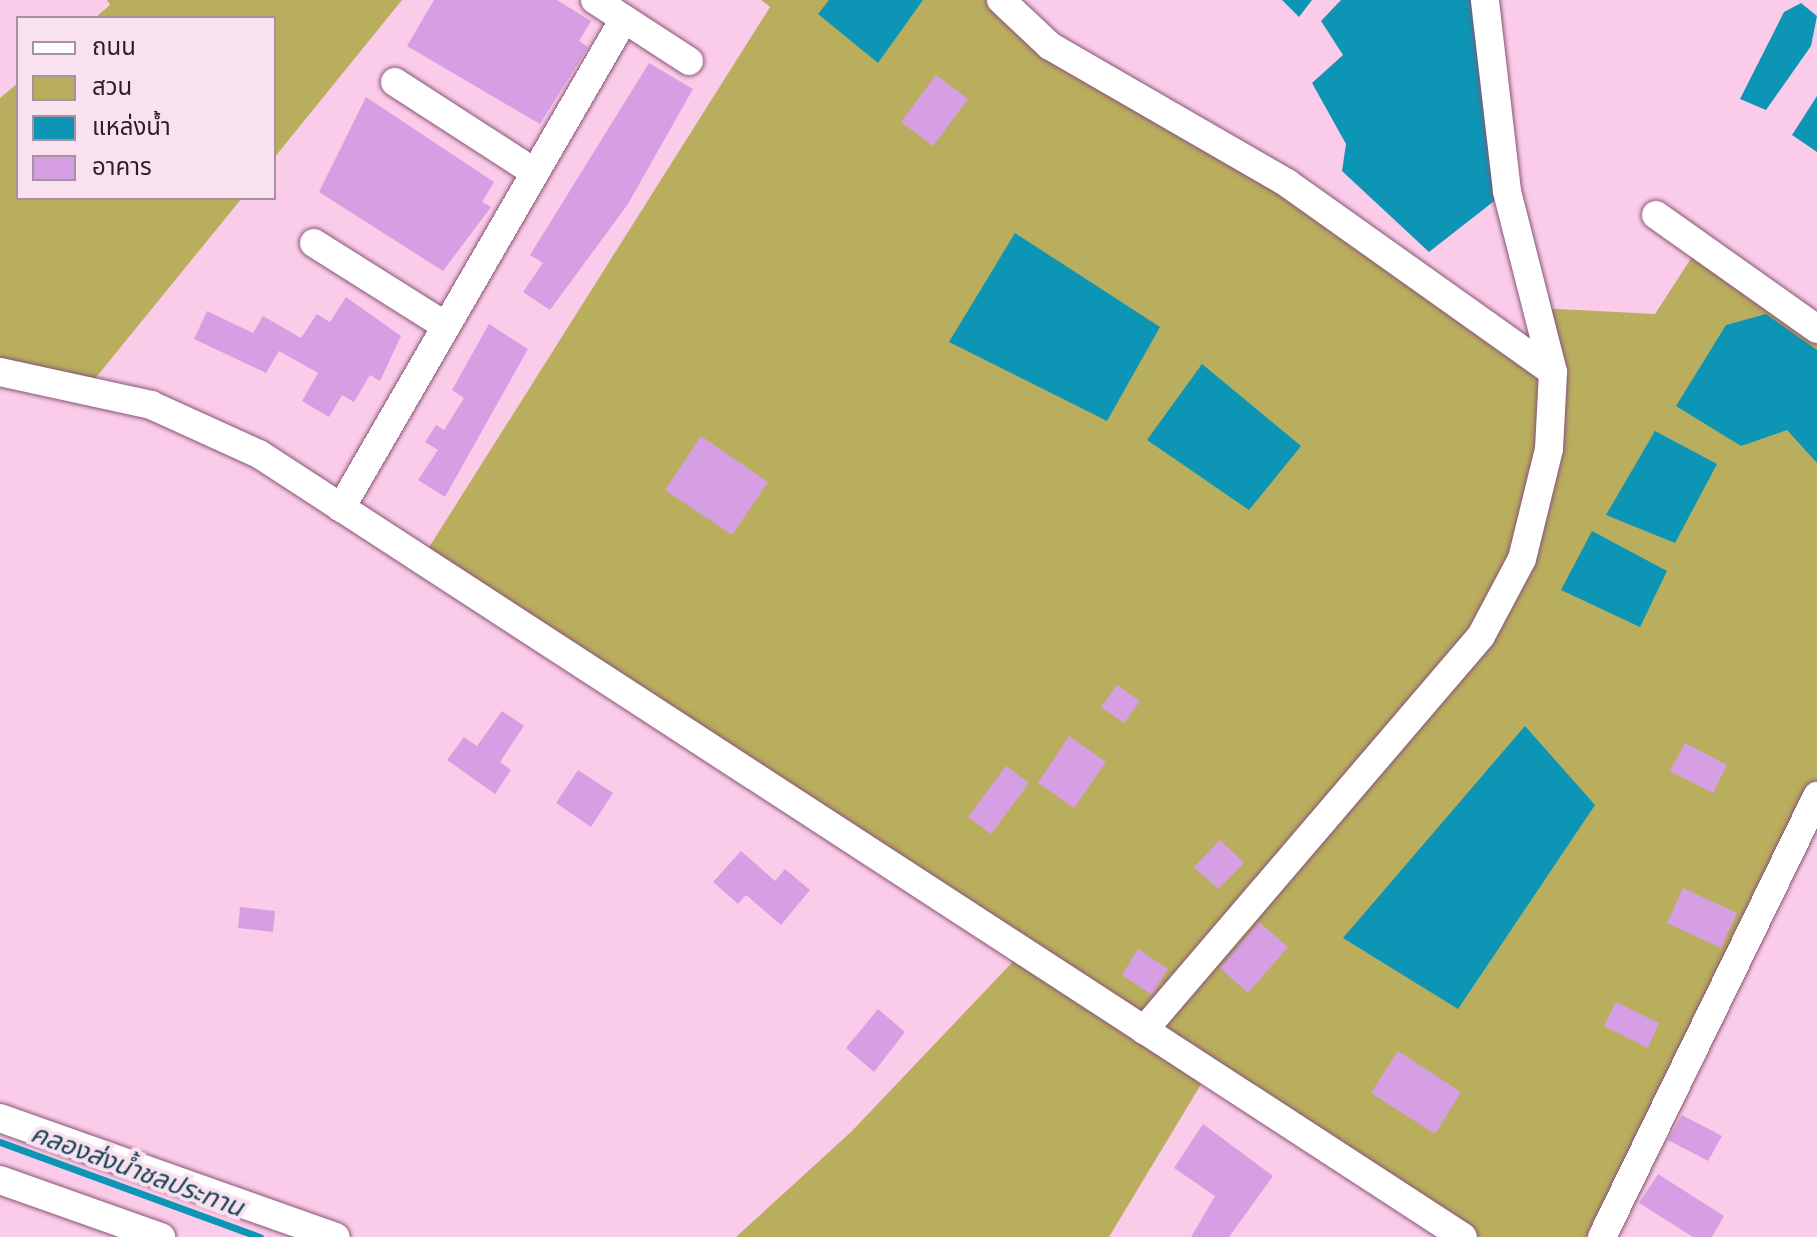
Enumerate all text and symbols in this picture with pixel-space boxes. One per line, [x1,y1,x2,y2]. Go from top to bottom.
legend [16,16,276,200]
text: ถนน [92,32,136,61]
text: สวน [92,72,132,101]
text: แหล่งน้ำ [92,112,171,141]
text: อาคาร [92,152,152,181]
water label: คลองส่งน้ำชลประทาน [27,1118,247,1224]

